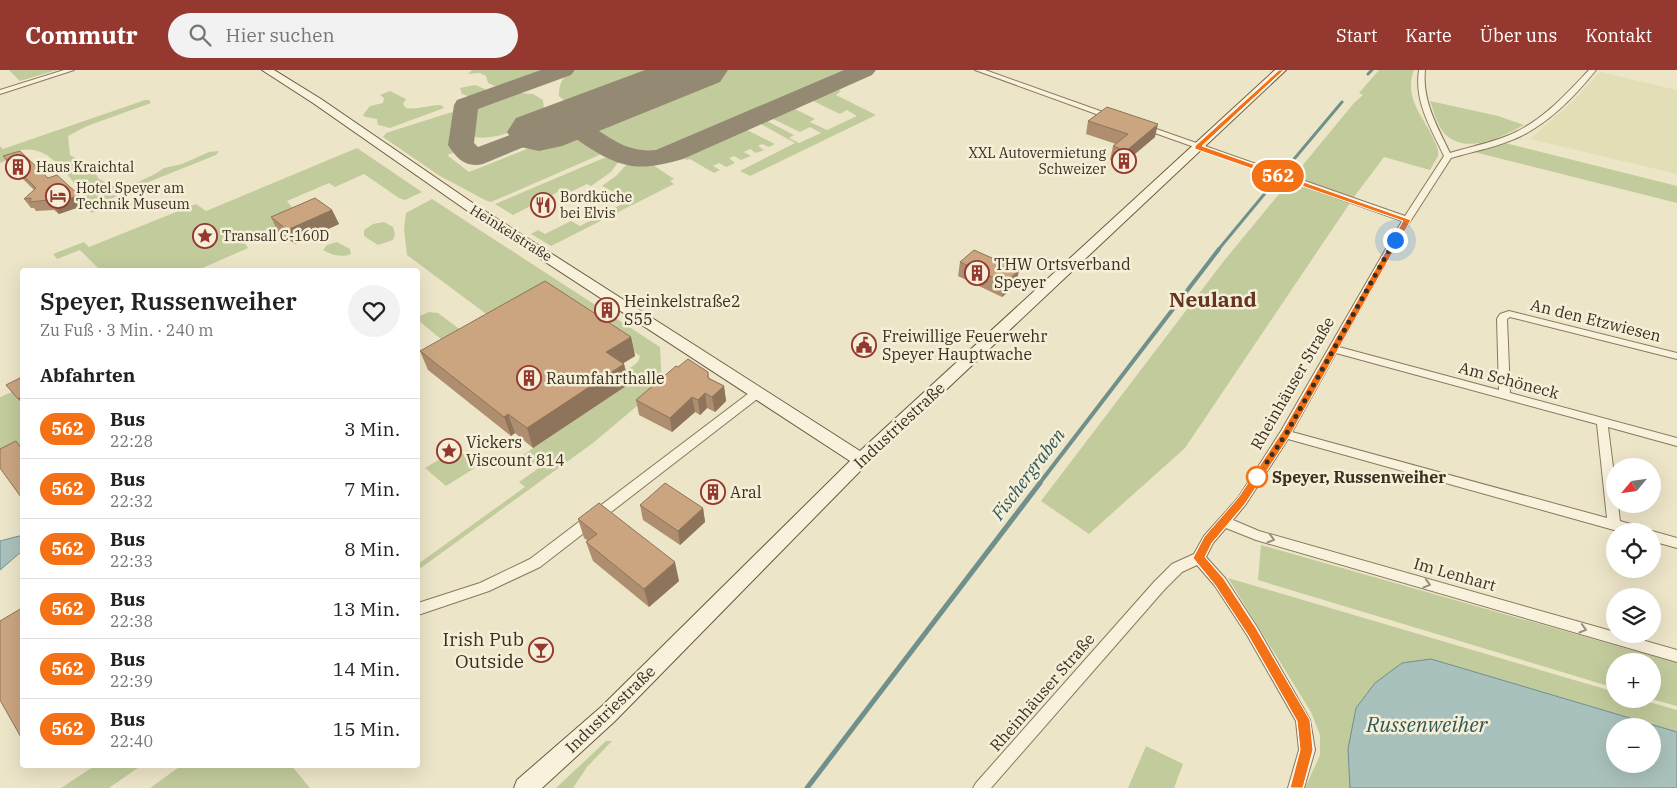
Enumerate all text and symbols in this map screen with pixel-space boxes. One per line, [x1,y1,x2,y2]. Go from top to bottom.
search box [168,13,518,58]
text: Commutr [25,19,138,51]
icon: search [186,21,214,49]
text: Hier suchen [226,23,335,47]
text: Start [1336,24,1377,47]
text: Karte [1405,24,1452,47]
text: Über uns [1480,24,1557,47]
text: Kontakt [1585,24,1652,47]
place label: XXL Autovermietung Schweizer [969,144,1107,178]
building icon: XXL Autovermietung Schweizer [1111,148,1137,174]
building icon: Haus Kraichtal [5,154,31,180]
place label: Haus Kraichtal [36,158,134,176]
line badge: 562 [1249,160,1307,192]
text: 562 [1262,164,1294,187]
place label: Hotel Speyer am Technik Museum [76,179,190,213]
hotel icon: Hotel Speyer am Technik Museum [45,183,71,209]
place label: Bordküche bei Elvis [560,188,632,222]
restaurant icon: Bordküche bei Elvis [530,192,556,218]
street label: Heinkelstraße [467,201,555,265]
place icon: Transall C-160D [192,223,218,249]
place label: Transall C-160D [222,227,329,245]
your location [1383,228,1408,253]
place label: THW Ortsverband Speyer [994,254,1131,292]
building icon: THW Ortsverband Speyer [964,260,990,286]
text: Speyer, Russenweiher [40,285,297,317]
button: heart [348,285,400,337]
district label: Neuland [1169,285,1257,313]
place label: Heinkelstraße2 S55 [624,291,741,329]
street label: An den Etzwiesen [1529,294,1663,346]
building icon: Heinkelstraße2 S55 [594,297,620,323]
street label: Rheinhäuser Straße [1246,313,1338,453]
text: Zu Fuß · 3 Min. · 240 m [40,320,214,340]
place label: Freiwillige Feuerwehr Speyer Hauptwache [882,326,1047,364]
public building icon: Freiwillige Feuerwehr Speyer Hauptwache [851,332,877,358]
street label: Am Schöneck [1457,357,1562,403]
text: Abfahrten [40,363,135,387]
building icon: Raumfahrthalle [516,365,542,391]
place label: Raumfahrthalle [546,368,665,388]
street label: Industriestraße [849,378,949,472]
text: Bus [110,407,145,431]
text: 562 [51,417,84,440]
text: 3 Min. [344,417,400,441]
water label: Fischergraben [986,423,1070,525]
text: 22:28 [110,431,153,451]
place label: Vickers Viscount 814 [466,432,565,470]
place icon: Vickers Viscount 814 [436,438,462,464]
north arrow [1606,458,1661,512]
map controls [1606,458,1661,773]
marker: Speyer, Russenweiher [1246,466,1268,488]
text: Bus [110,467,145,491]
place label: Speyer, Russenweiher [1272,467,1446,487]
text: 562 [51,477,84,500]
text: 7 Min. [344,477,400,501]
building icon: Aral [700,479,726,505]
place label: Aral [730,482,762,502]
text: 22:32 [110,491,153,511]
button: locate [1606,523,1661,578]
text: Bus [110,527,145,551]
one-way arrow [1266,533,1274,543]
text: 562 [51,537,84,560]
text: 8 Min. [344,537,400,561]
text: 22:33 [110,551,153,571]
street label: Im Lenhart [1412,553,1499,595]
one-way arrow [1422,579,1430,589]
text: Bus [110,587,145,611]
button: layers [1606,588,1661,643]
text: 562 [51,597,84,620]
text: 13 Min. [333,597,400,621]
text: 22:38 [110,611,153,631]
one-way arrow [1578,624,1586,634]
place label: Irish Pub Outside [442,627,524,673]
street label: Rheinhäuser Straße [985,629,1099,755]
bar icon: Irish Pub Outside [528,637,554,663]
text: Bus [110,647,145,671]
button: + [1606,653,1661,708]
text: 562 [51,657,84,680]
text: 14 Min. [333,657,400,681]
street label: Industriestraße [561,661,659,757]
text: 22:39 [110,671,153,691]
text: Bus [110,707,145,731]
water label: Russenweiher [1365,710,1489,738]
text: 562 [51,717,84,740]
text: 15 Min. [333,717,400,741]
button: − [1606,718,1661,773]
text: 22:40 [110,731,153,751]

